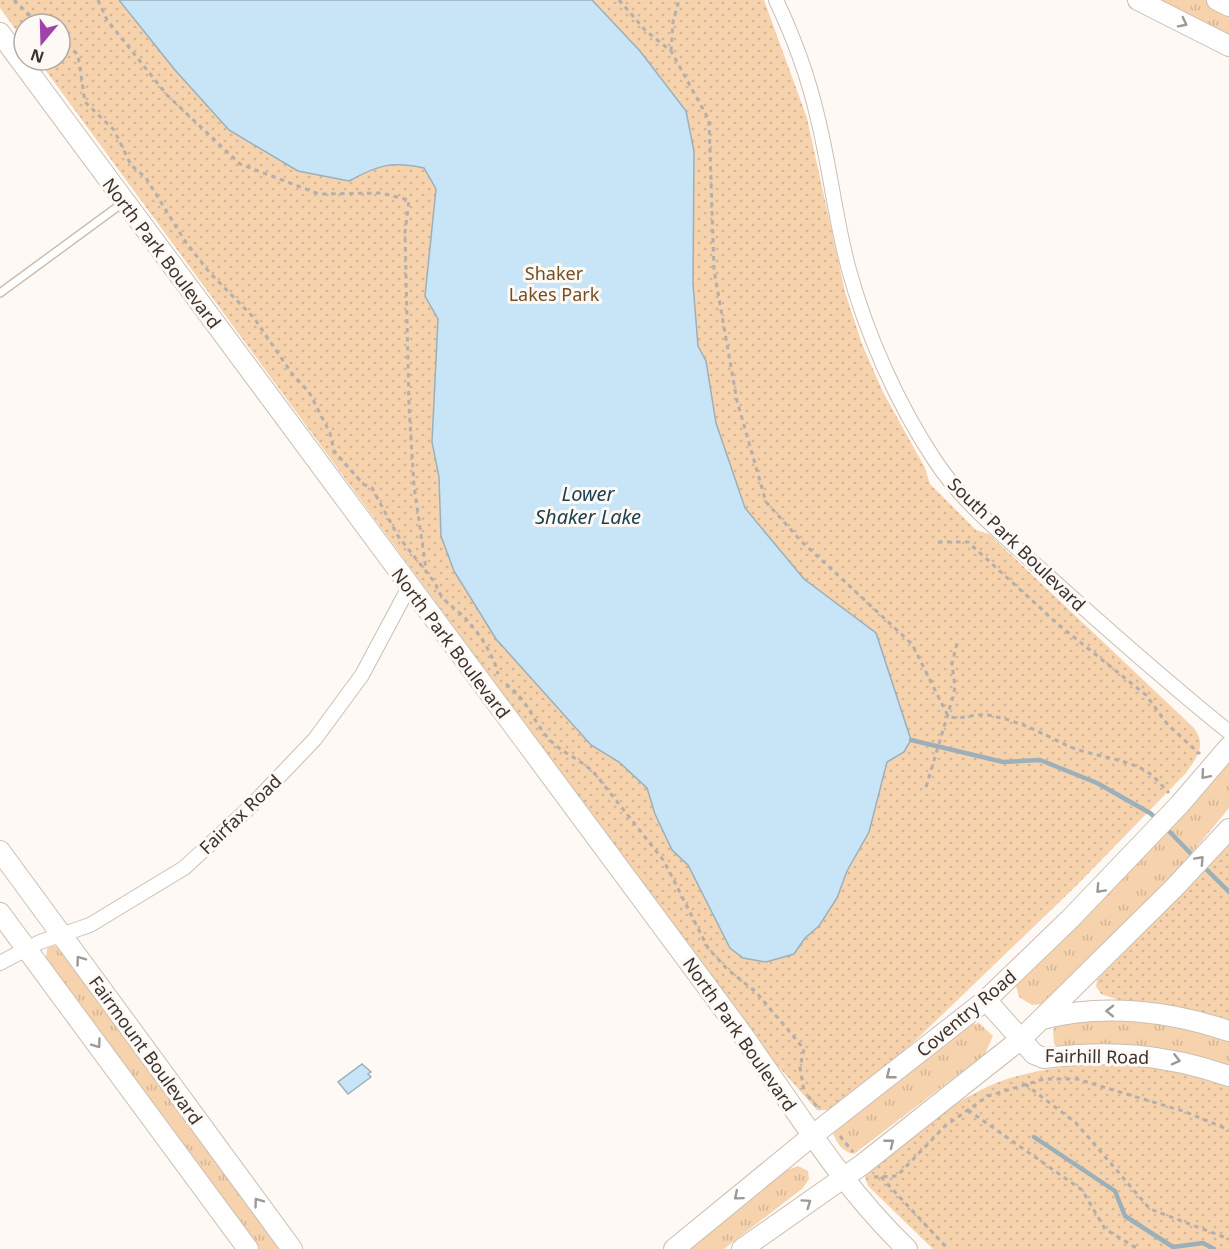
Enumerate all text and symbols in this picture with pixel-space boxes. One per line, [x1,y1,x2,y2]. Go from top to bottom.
north arrow [12,12,72,72]
one-way arrow [1177,16,1188,27]
text: N [27,44,47,69]
street label: North Park Boulevard [97,173,227,333]
park label: Shaker Lakes Park [509,261,600,306]
street label: South Park Boulevard [943,472,1091,616]
water label: Lower Shaker Lake [535,480,641,530]
street label: North Park Boulevard [386,563,516,723]
one-way arrow [1201,768,1212,779]
street label: Fairfax Road [194,769,286,859]
one-way arrow [1193,856,1204,867]
one-way arrow [1096,881,1107,892]
street label: North Park Boulevard [678,952,802,1116]
one-way arrow [76,956,87,967]
street label: Coventry Road [911,964,1021,1062]
street label: Fairmount Boulevard [84,971,208,1129]
one-way arrow [1106,1005,1115,1017]
one-way arrow [90,1038,101,1049]
street label: Fairhill Road [1045,1043,1149,1069]
one-way arrow [1171,1053,1181,1066]
one-way arrow [886,1067,897,1078]
one-way arrow [883,1139,894,1150]
one-way arrow [734,1189,745,1200]
one-way arrow [254,1197,265,1208]
one-way arrow [801,1199,812,1210]

